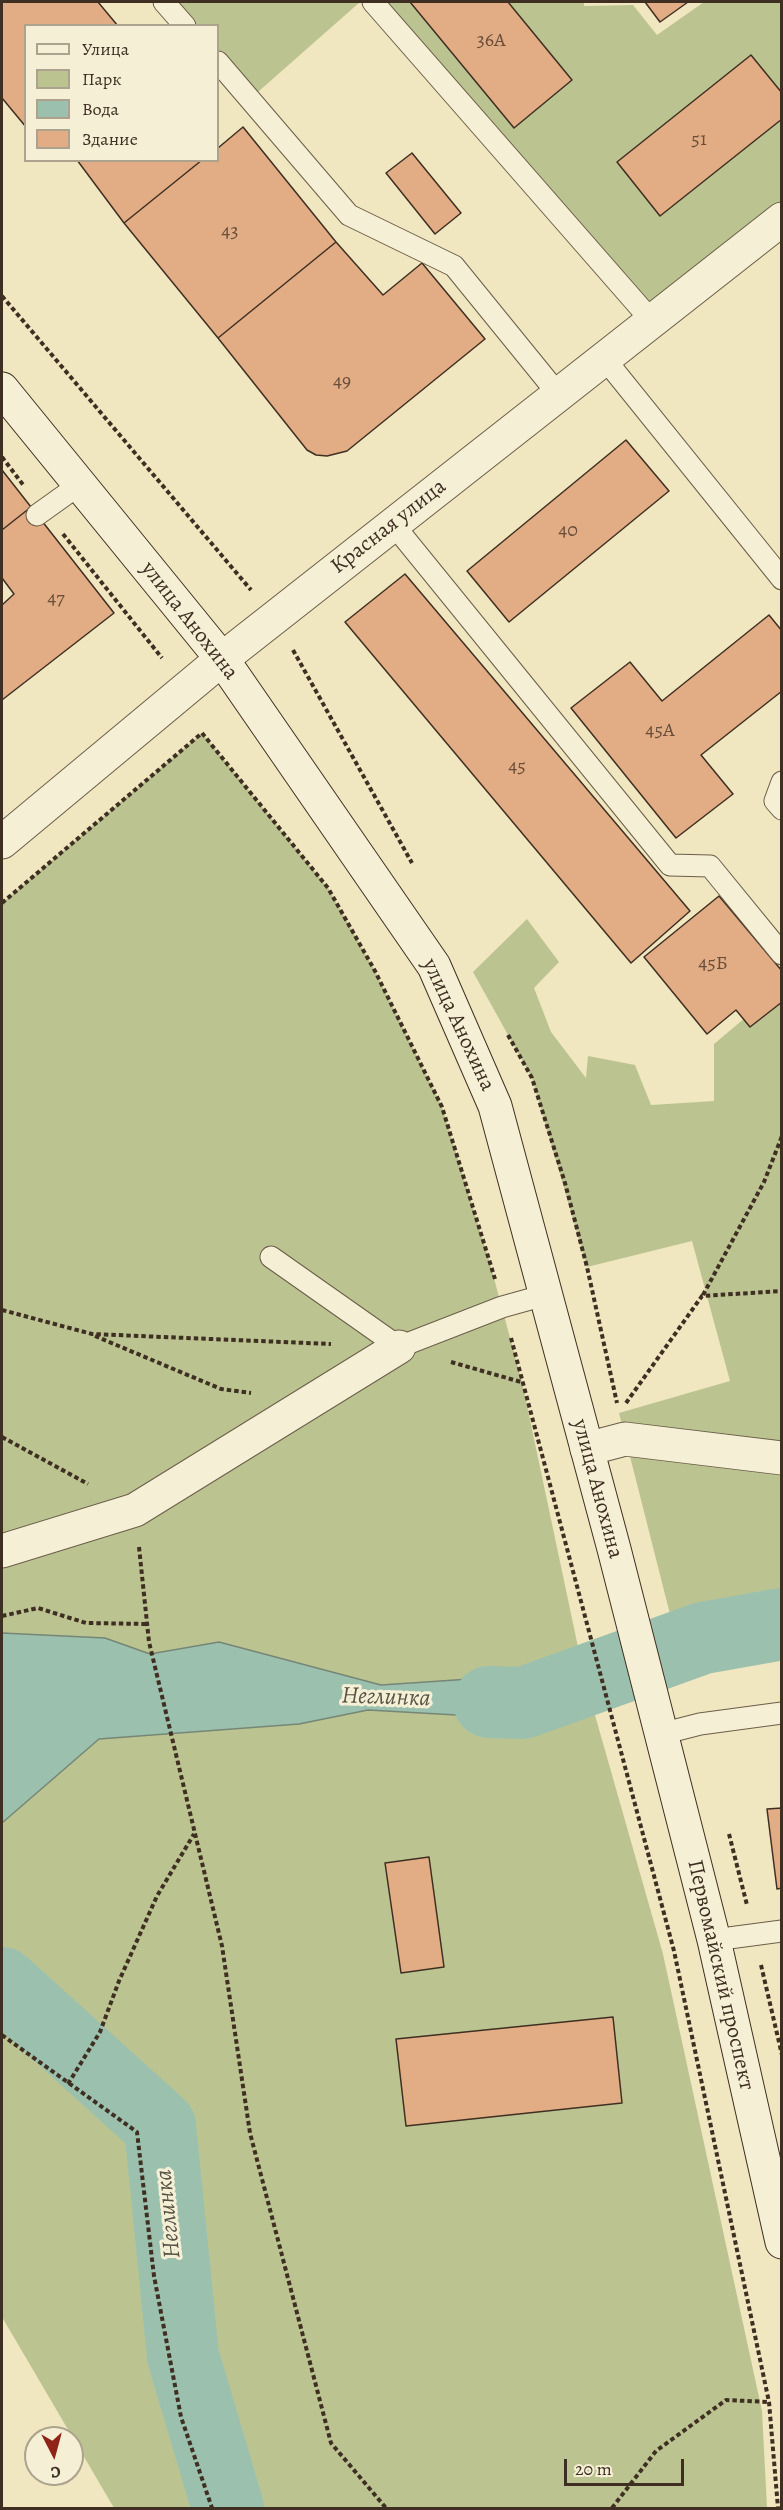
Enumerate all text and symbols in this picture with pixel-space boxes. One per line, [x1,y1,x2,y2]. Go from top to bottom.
legend [24,24,219,162]
house number: 36А [476,29,506,53]
text: Улица [82,37,129,61]
text: Парк [82,67,122,91]
text: Вода [82,97,119,121]
text: Здание [82,127,138,151]
house number: 51 [691,128,707,152]
house number: 43 [221,220,239,244]
house number: 49 [333,370,351,394]
street label: Красная улица [326,474,452,580]
house number: 40 [558,519,578,543]
street label: улица Анохина [135,557,243,685]
house number: 47 [47,587,65,611]
house number: 45А [645,719,675,743]
house number: 45 [508,755,526,779]
house number: 45Б [698,952,728,976]
street label: улица Анохина [416,955,500,1095]
street label: улица Анохина [566,1416,628,1562]
water label: Неглинка [341,1682,431,1714]
street label: Первомайский проспект [681,1857,759,2093]
water label: Неглинка [150,2168,188,2260]
north arrow [24,2426,84,2486]
scale bar [567,2447,687,2485]
text: 20 m [575,2457,612,2481]
text: С [50,2460,62,2483]

